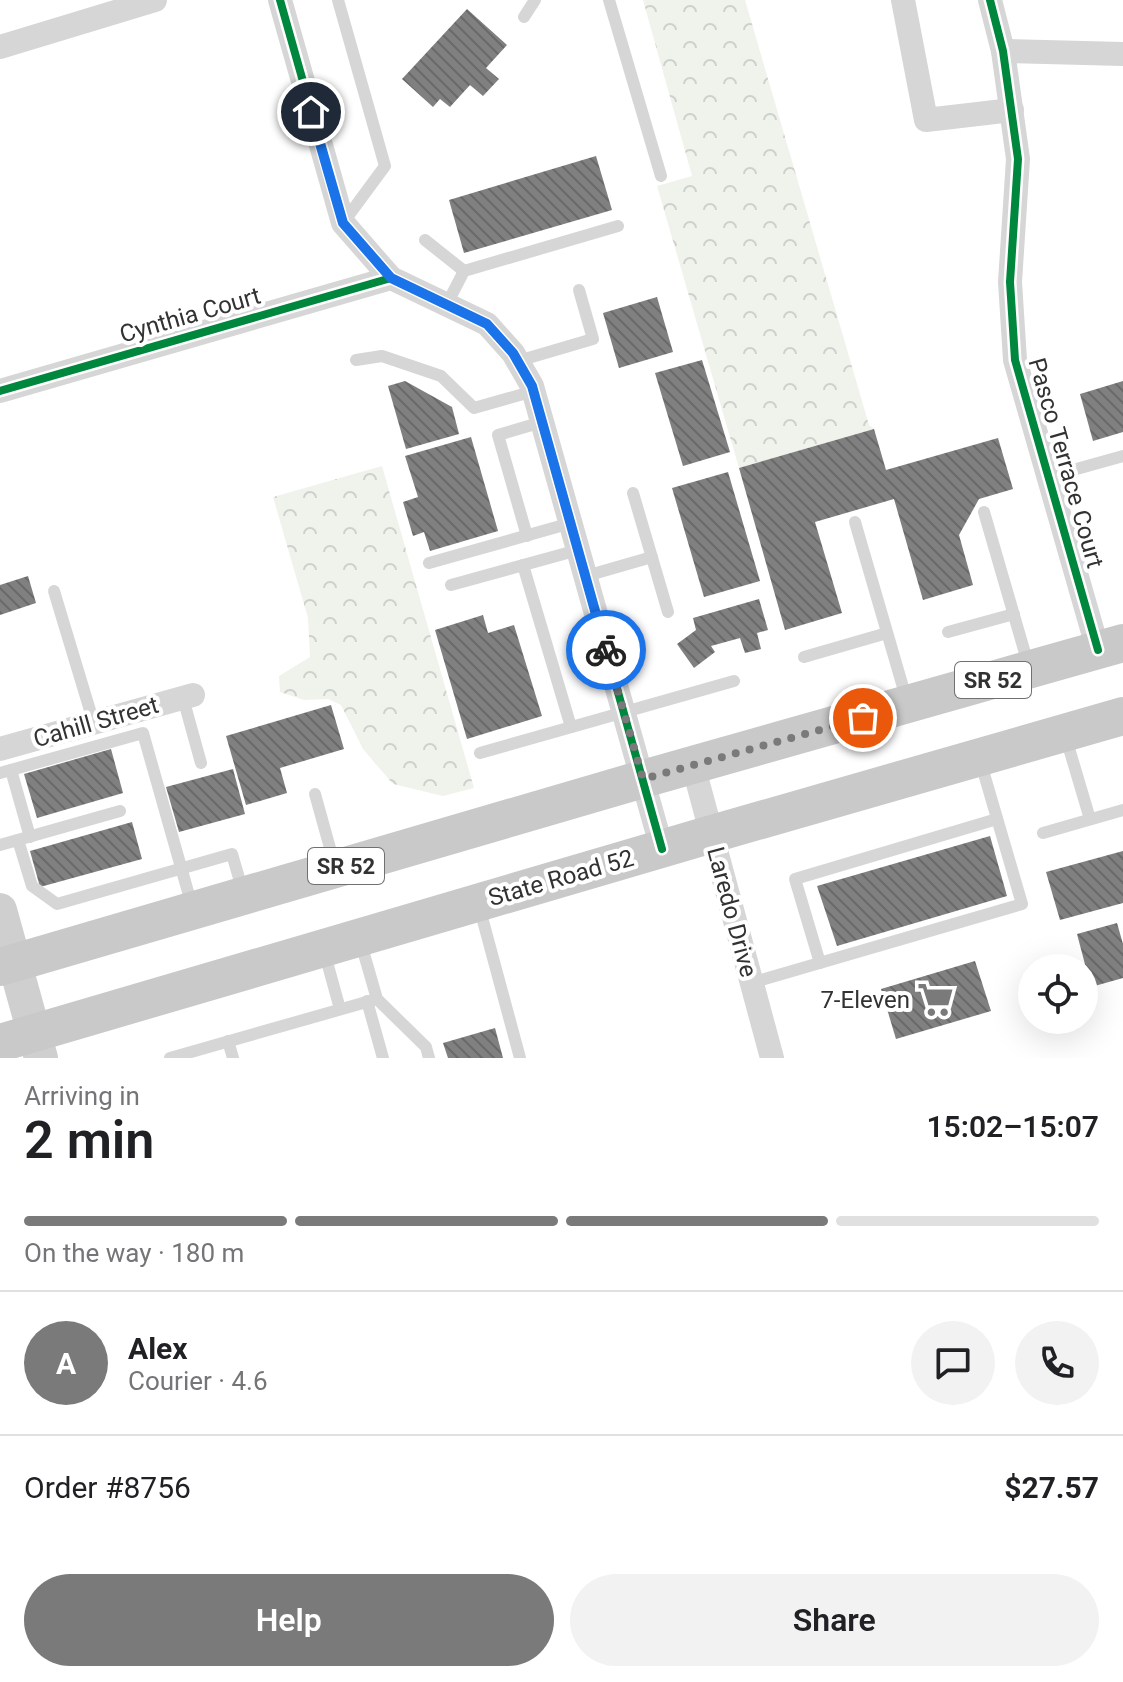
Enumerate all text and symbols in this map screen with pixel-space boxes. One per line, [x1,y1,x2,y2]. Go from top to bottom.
pin [277,78,345,146]
icon: home [289,90,333,134]
street label: Cynthia Court [116,281,264,348]
street label: Pasco Terrace Court [1023,355,1109,571]
courier [566,610,646,690]
icon: bike [584,628,628,672]
road number: SR 52 [955,662,1031,698]
pin [829,684,897,752]
street label: Cahill Street [30,691,162,753]
icon: bag [841,696,885,740]
street label: State Road 52 [485,844,637,912]
street label: Laredo Drive [701,844,763,980]
road number: SR 52 [308,848,384,884]
map controls [1018,954,1098,1034]
button: locate [1018,954,1098,1034]
supermarket icon: 7-Eleven [917,981,955,1019]
place label: 7-Eleven [820,986,910,1014]
text: Arriving in [24,1081,140,1111]
text: 15:02–15:07 [926,1109,1099,1144]
text: 2 min [24,1110,154,1171]
text: On the way · 180 m [24,1238,244,1268]
button: chat [911,1321,995,1405]
button: phone [1015,1321,1099,1405]
text: Alex [128,1331,188,1366]
text: A [56,1346,76,1381]
text: Courier · 4.6 [128,1366,268,1396]
text: Order #8756 [24,1470,191,1505]
text: $27.57 [1004,1470,1099,1505]
button: Help [24,1574,554,1666]
button: Share [570,1574,1099,1666]

